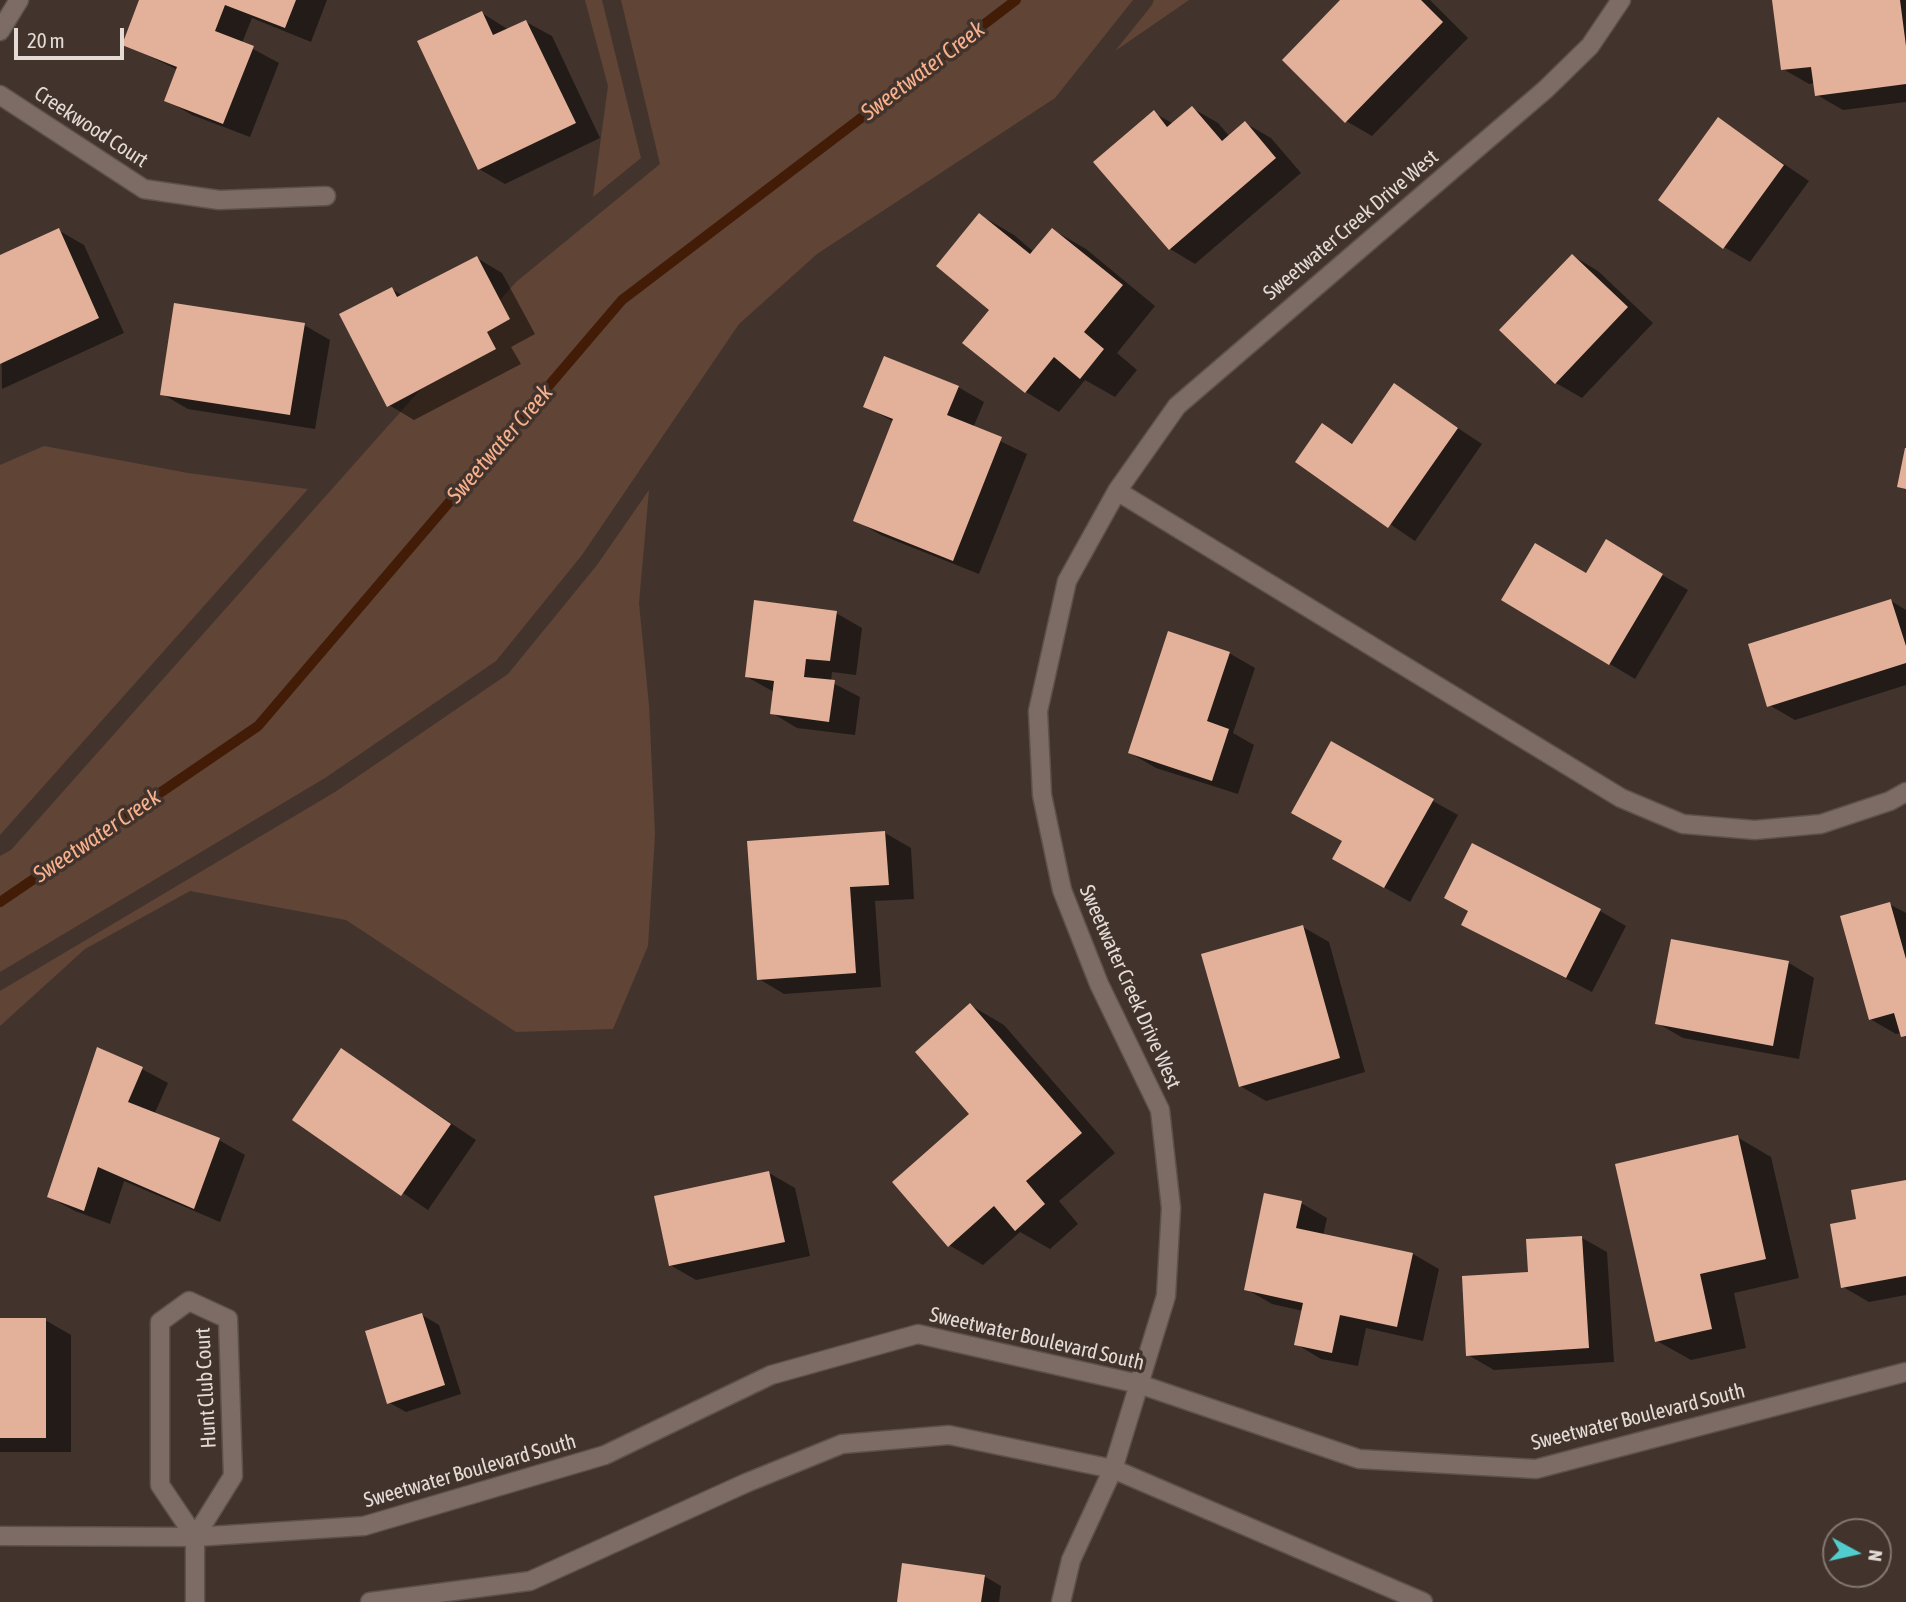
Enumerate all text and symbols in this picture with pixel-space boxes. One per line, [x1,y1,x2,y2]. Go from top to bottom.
scale bar [18,14,128,58]
water label: Sweetwater Creek [856,15,990,127]
text: 20 m [27,28,65,52]
street label: Creekwood Court [30,81,152,173]
street label: Sweetwater Creek Drive West [1258,145,1444,305]
water label: Sweetwater Creek [441,379,559,509]
water label: Sweetwater Creek [28,783,166,889]
street label: Sweetwater Creek Drive West [1074,881,1186,1093]
street label: Sweetwater Boulevard South [927,1302,1147,1376]
street label: Hunt Club Court [190,1327,222,1449]
street label: Sweetwater Boulevard South [1528,1378,1748,1456]
street label: Sweetwater Boulevard South [361,1429,579,1513]
north arrow [1822,1518,1892,1588]
text: N [1864,1549,1887,1563]

